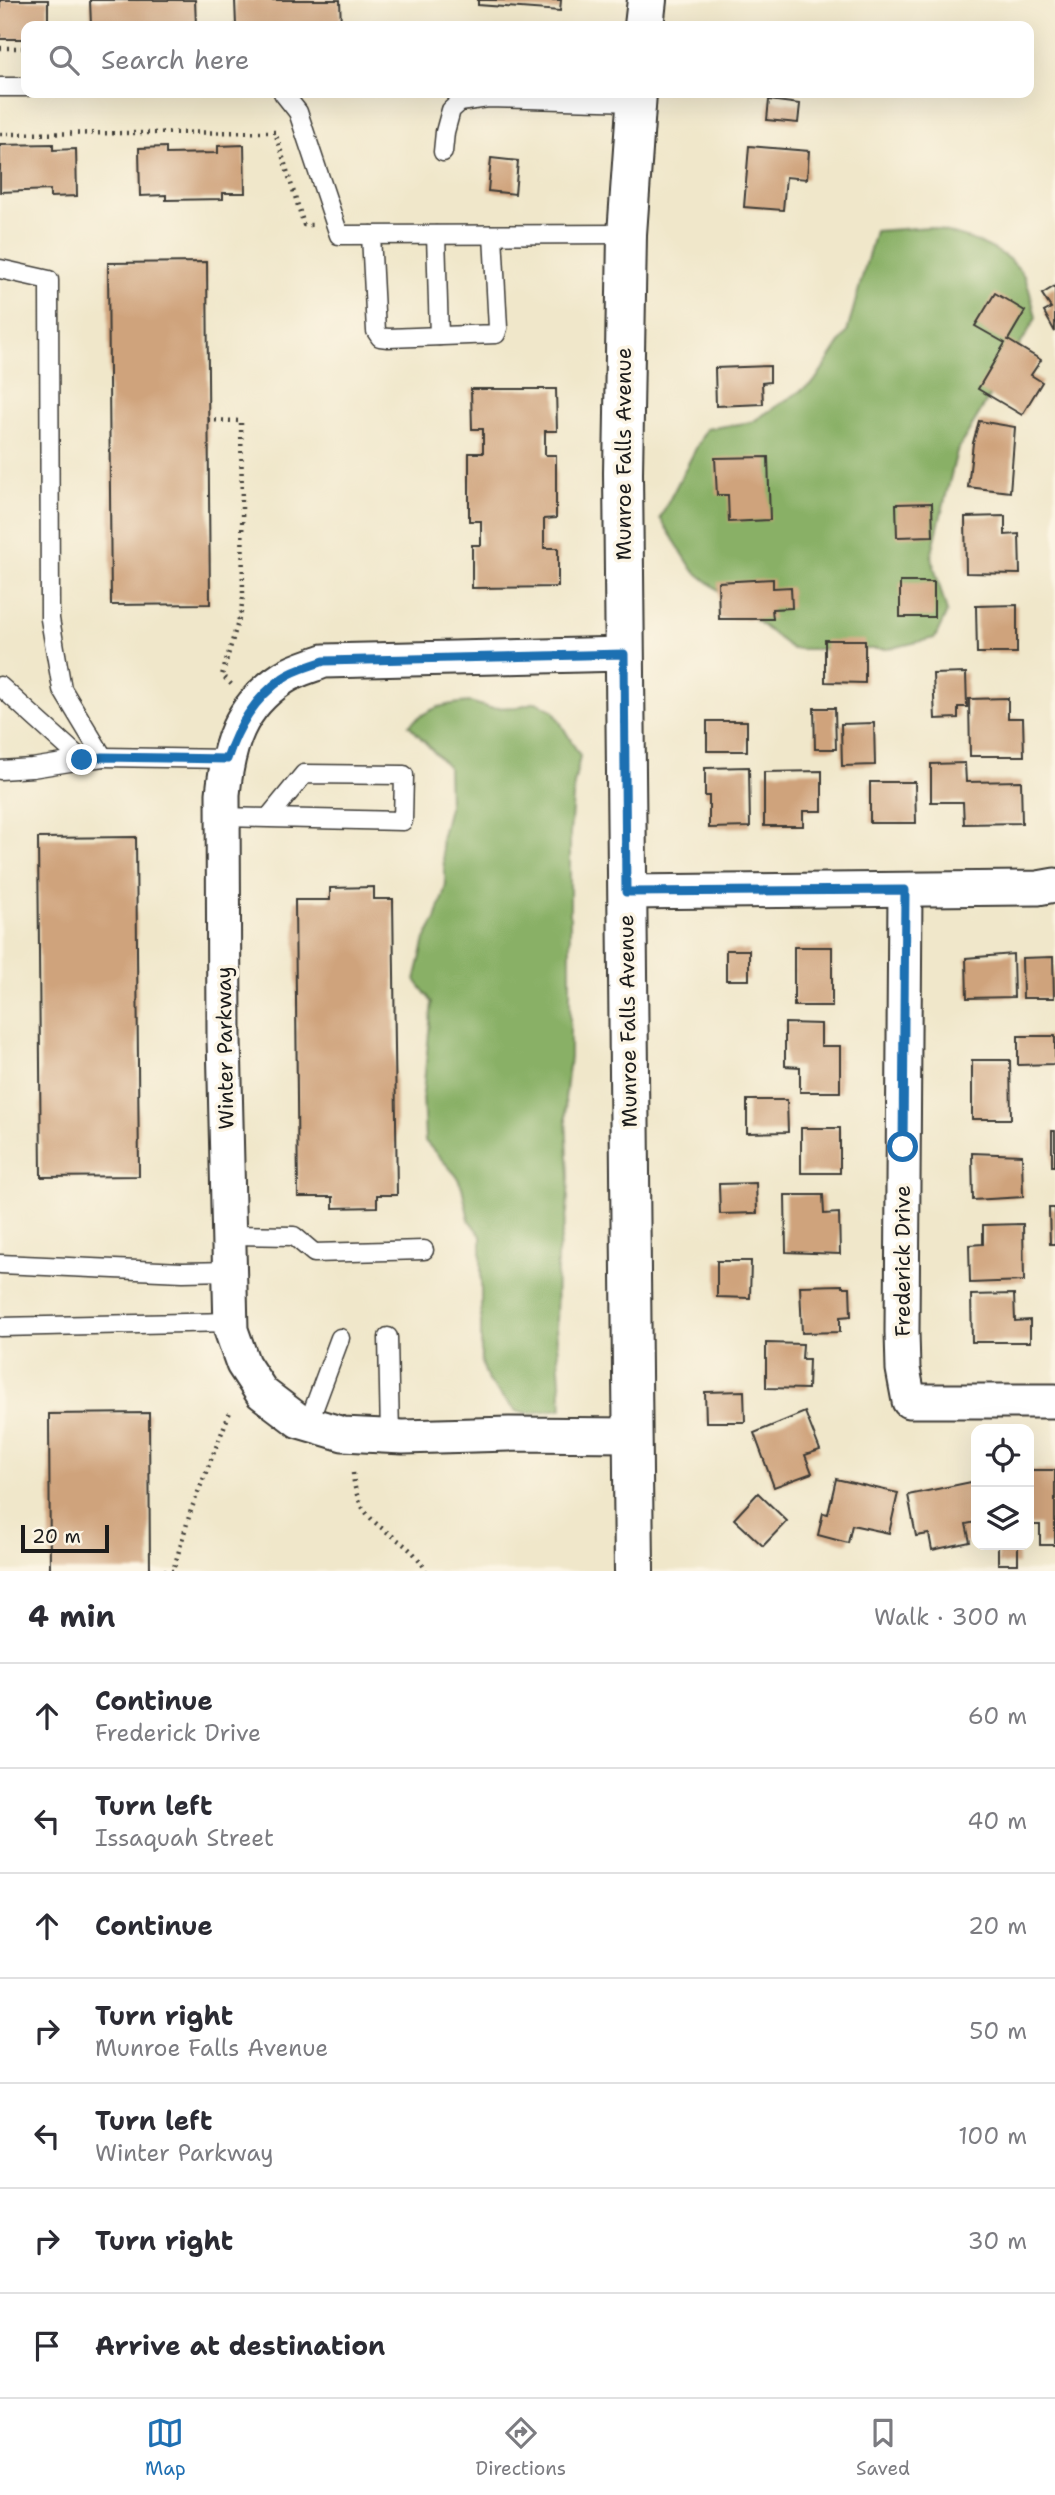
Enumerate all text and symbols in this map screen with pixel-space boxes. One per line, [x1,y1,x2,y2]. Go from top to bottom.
search box [21,21,1034,98]
icon: search [45,41,83,79]
text: Search here [101,42,250,77]
street label: Munroe Falls Avenue [610,347,638,561]
route end [66,744,97,775]
street label: Munroe Falls Avenue [612,914,644,1128]
street label: Winter Parkway [210,966,240,1130]
route start [887,1131,918,1162]
street label: Frederick Drive [889,1185,917,1337]
map controls [971,1424,1034,1550]
button: locate [971,1424,1034,1487]
button: layers [971,1487,1034,1550]
scale bar [21,1522,108,1554]
text: 20 m [32,1524,81,1549]
text: 4 min [28,1596,115,1637]
text: Walk · 300 m [874,1602,1027,1632]
text: Continue [95,1683,213,1718]
icon: ahead [28,1697,66,1735]
text: 60 m [968,1701,1027,1731]
text: Frederick Drive [95,1718,261,1748]
text: Turn left [95,1788,212,1823]
icon: left [28,1802,66,1840]
text: 40 m [967,1806,1027,1836]
text: Issaquah Street [95,1823,274,1853]
icon: ahead [28,1907,66,1945]
text: Continue [95,1908,213,1943]
text: 20 m [968,1911,1027,1941]
text: Turn right [95,1998,233,2033]
icon: right [28,2012,66,2050]
text: 50 m [969,2016,1027,2046]
text: Munroe Falls Avenue [95,2033,328,2063]
text: Turn left [95,2103,212,2138]
icon: left [28,2117,66,2155]
text: 100 m [958,2121,1027,2151]
text: Winter Parkway [95,2138,274,2168]
icon: right [28,2222,66,2260]
text: Turn right [95,2223,233,2258]
text: 30 m [968,2226,1027,2256]
icon: arrive [28,2327,66,2365]
text: Arrive at destination [95,2328,385,2363]
tab: Map [145,2414,186,2481]
tab: Directions [476,2414,566,2481]
tab: Saved [856,2414,910,2481]

